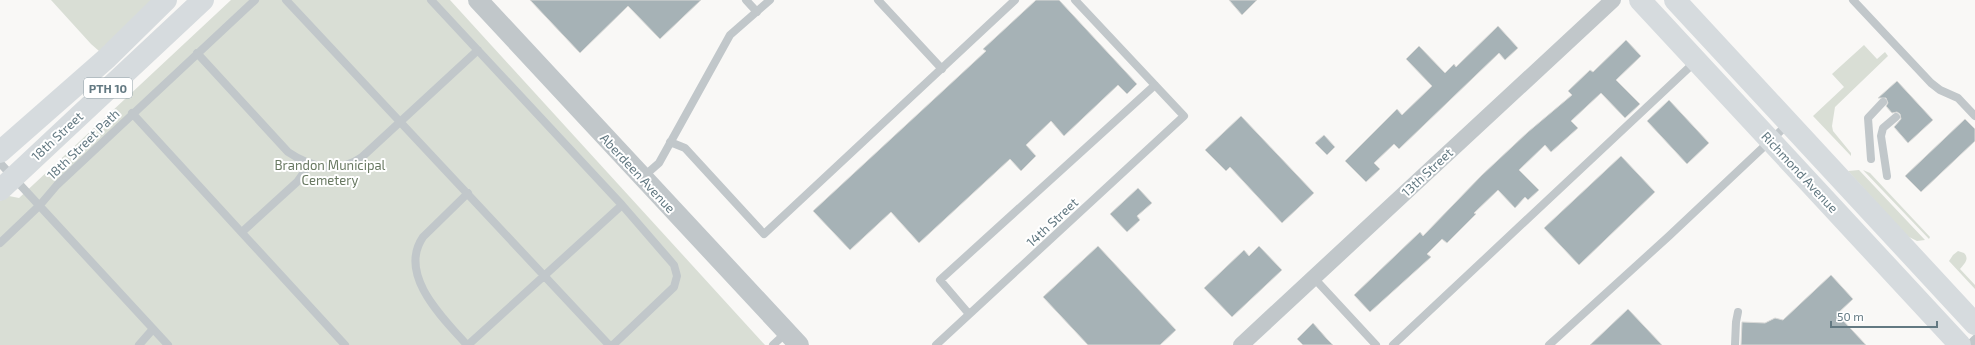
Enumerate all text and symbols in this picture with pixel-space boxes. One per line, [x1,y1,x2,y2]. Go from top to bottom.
road number: PTH 10 [84,78,132,98]
street label: 18th Street Path [43,105,123,183]
street label: 18th Street [28,108,86,164]
street label: Richmond Avenue [1758,128,1842,216]
street label: Aberdeen Avenue [597,130,679,216]
street label: 13th Street [1398,144,1456,200]
park label: Brandon Municipal Cemetery [275,157,386,188]
street label: 14th Street [1023,194,1081,250]
scale bar [1831,303,1937,329]
text: 50 m [1837,309,1864,323]

